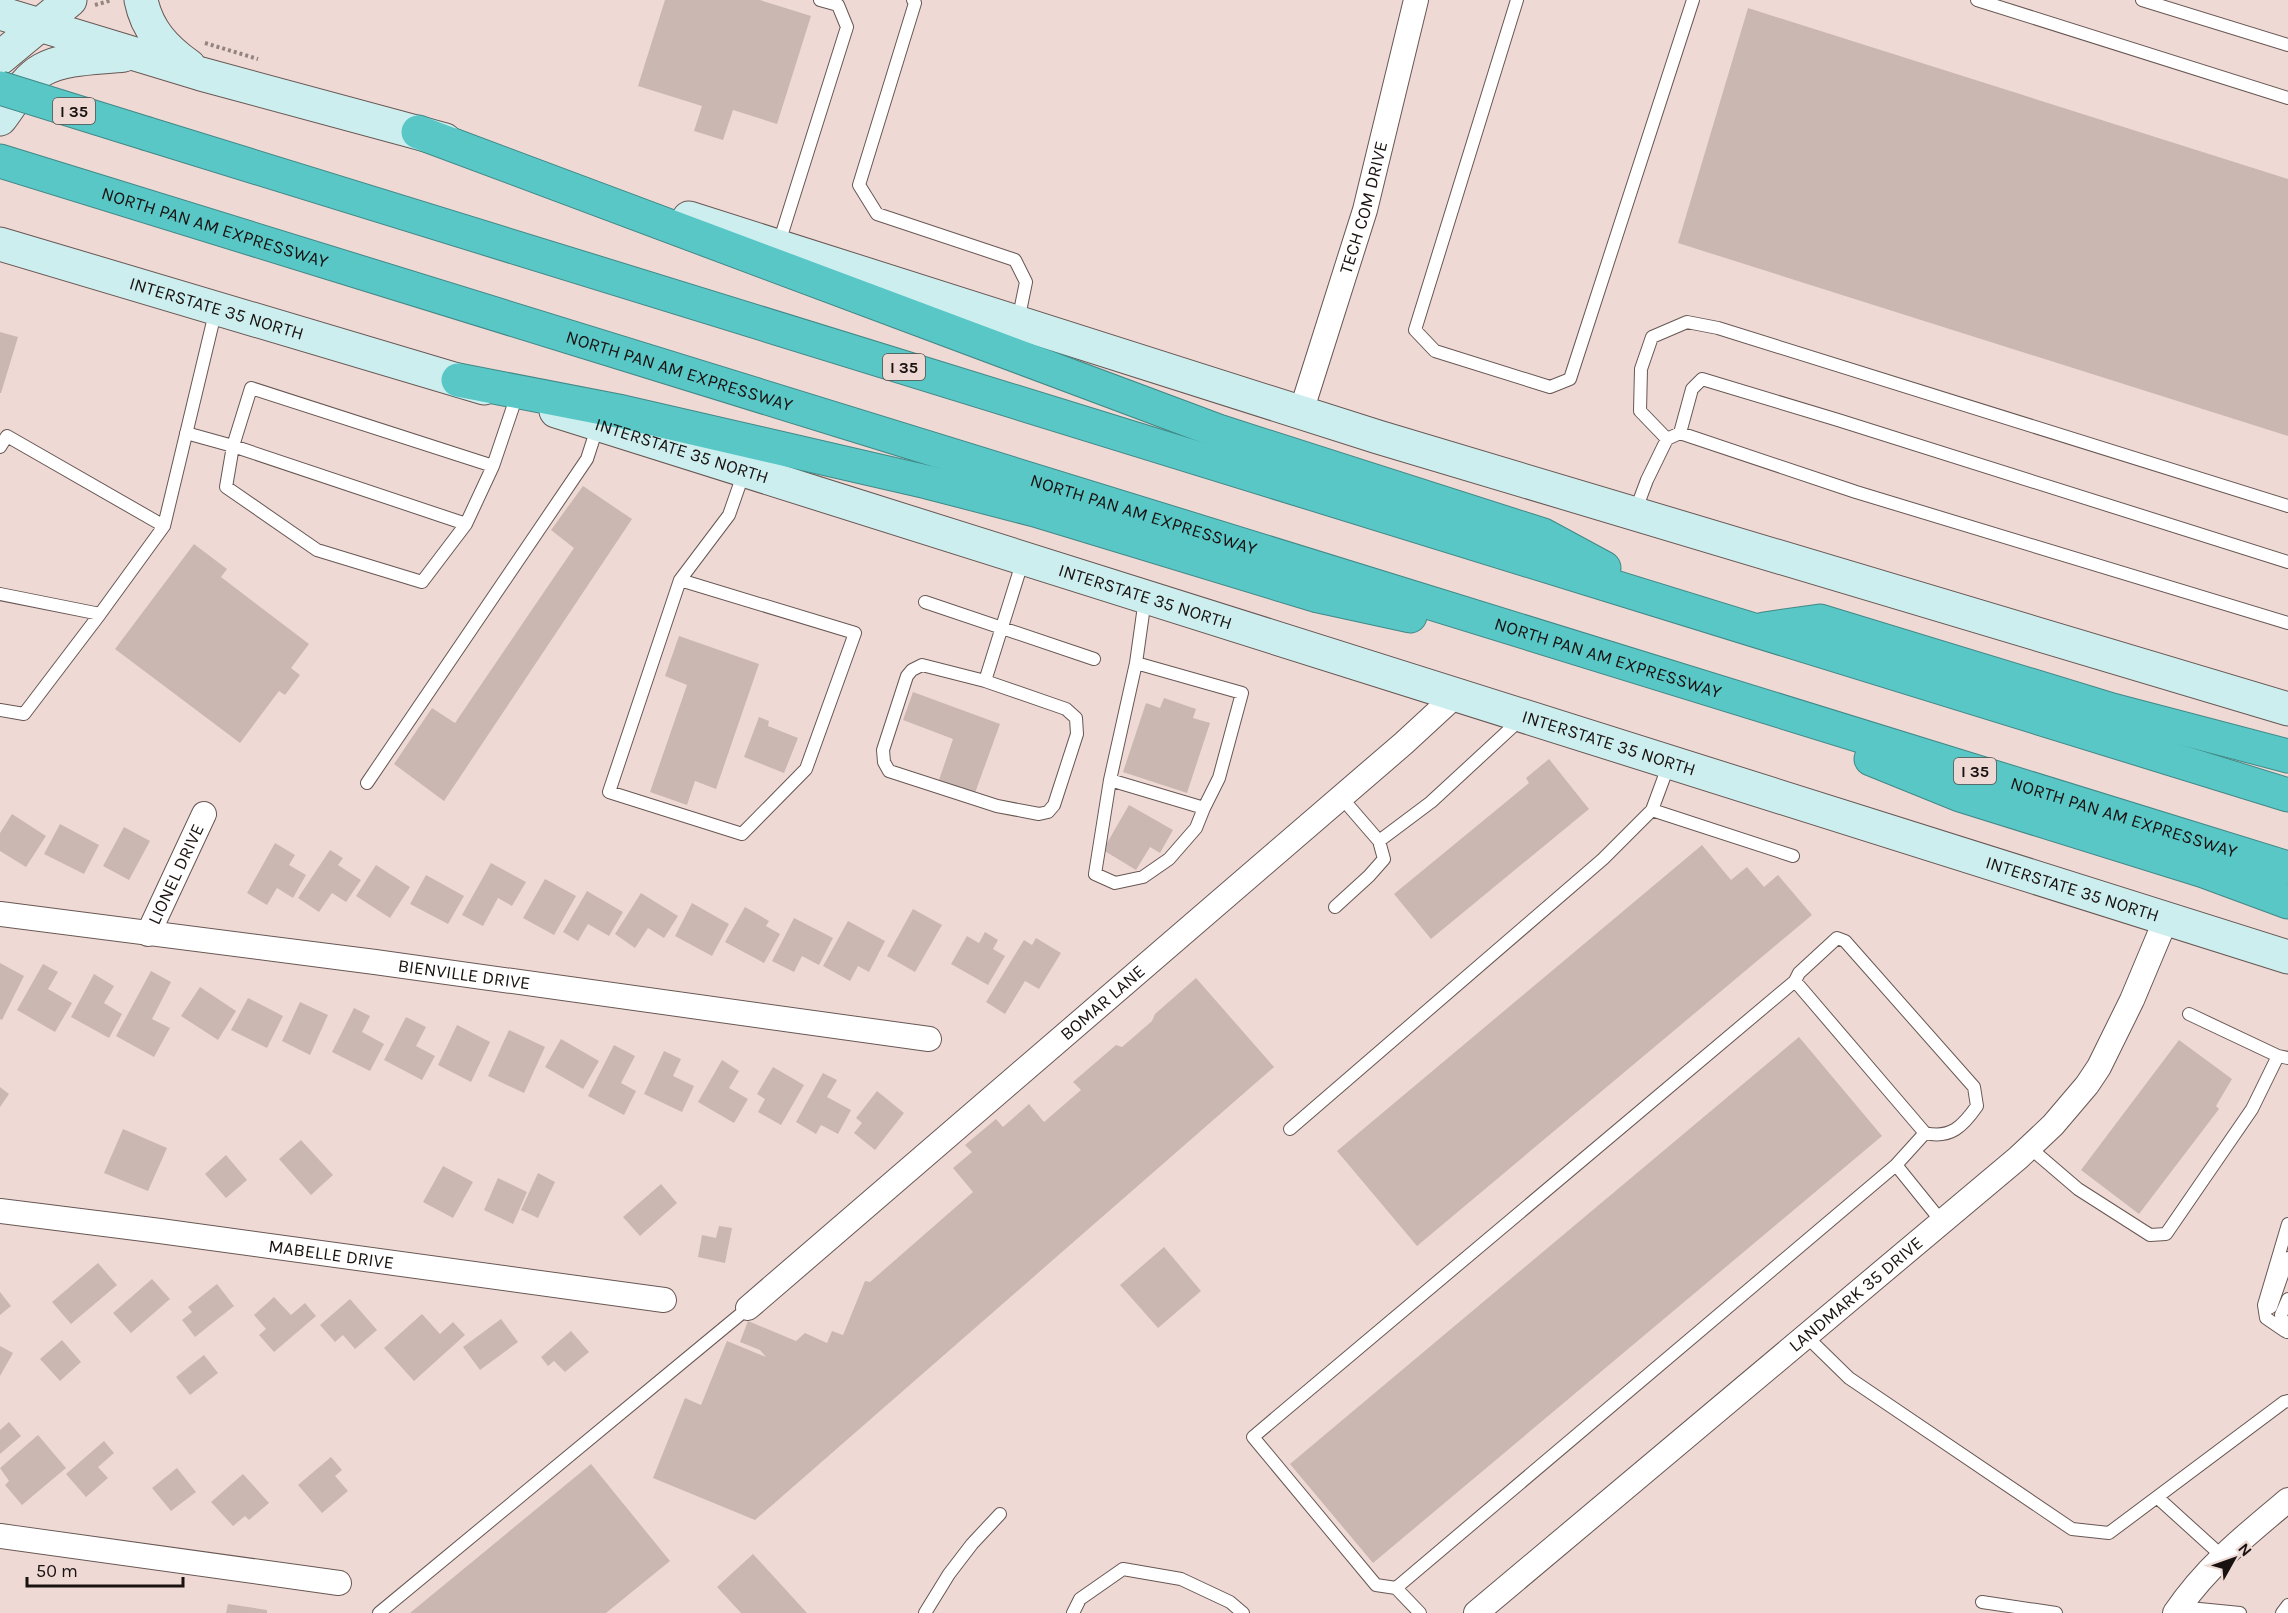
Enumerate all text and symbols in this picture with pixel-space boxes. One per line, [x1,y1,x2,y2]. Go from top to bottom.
road number: I 35 [53,98,95,124]
street label: TECH COM DRIVE [1334,139,1392,277]
street label: NORTH PAN AM EXPRESSWAY [99,182,331,273]
street label: INTERSTATE 35 NORTH [127,272,306,345]
street label: NORTH PAN AM EXPRESSWAY [563,326,796,416]
road number: I 35 [883,354,925,380]
street label: INTERSTATE 35 NORTH [592,413,771,488]
street label: NORTH PAN AM EXPRESSWAY [1028,469,1260,560]
street label: INTERSTATE 35 NORTH [1056,559,1235,634]
street label: NORTH PAN AM EXPRESSWAY [1492,612,1724,703]
street label: INTERSTATE 35 NORTH [1519,705,1698,781]
road number: I 35 [1954,758,1996,784]
street label: NORTH PAN AM EXPRESSWAY [2008,772,2240,863]
street label: LIONEL DRIVE [143,820,209,928]
street label: INTERSTATE 35 NORTH [1983,851,2162,927]
street label: BIENVILLE DRIVE [397,954,532,994]
street label: BOMAR LANE [1056,960,1150,1045]
street label: LANDMARK 35 DRIVE [1784,1232,1927,1357]
street label: MABELLE DRIVE [267,1235,395,1274]
north arrow [2204,1529,2264,1589]
text: N [2234,1539,2256,1560]
scale bar [27,1550,183,1588]
text: 50 m [36,1560,78,1582]

